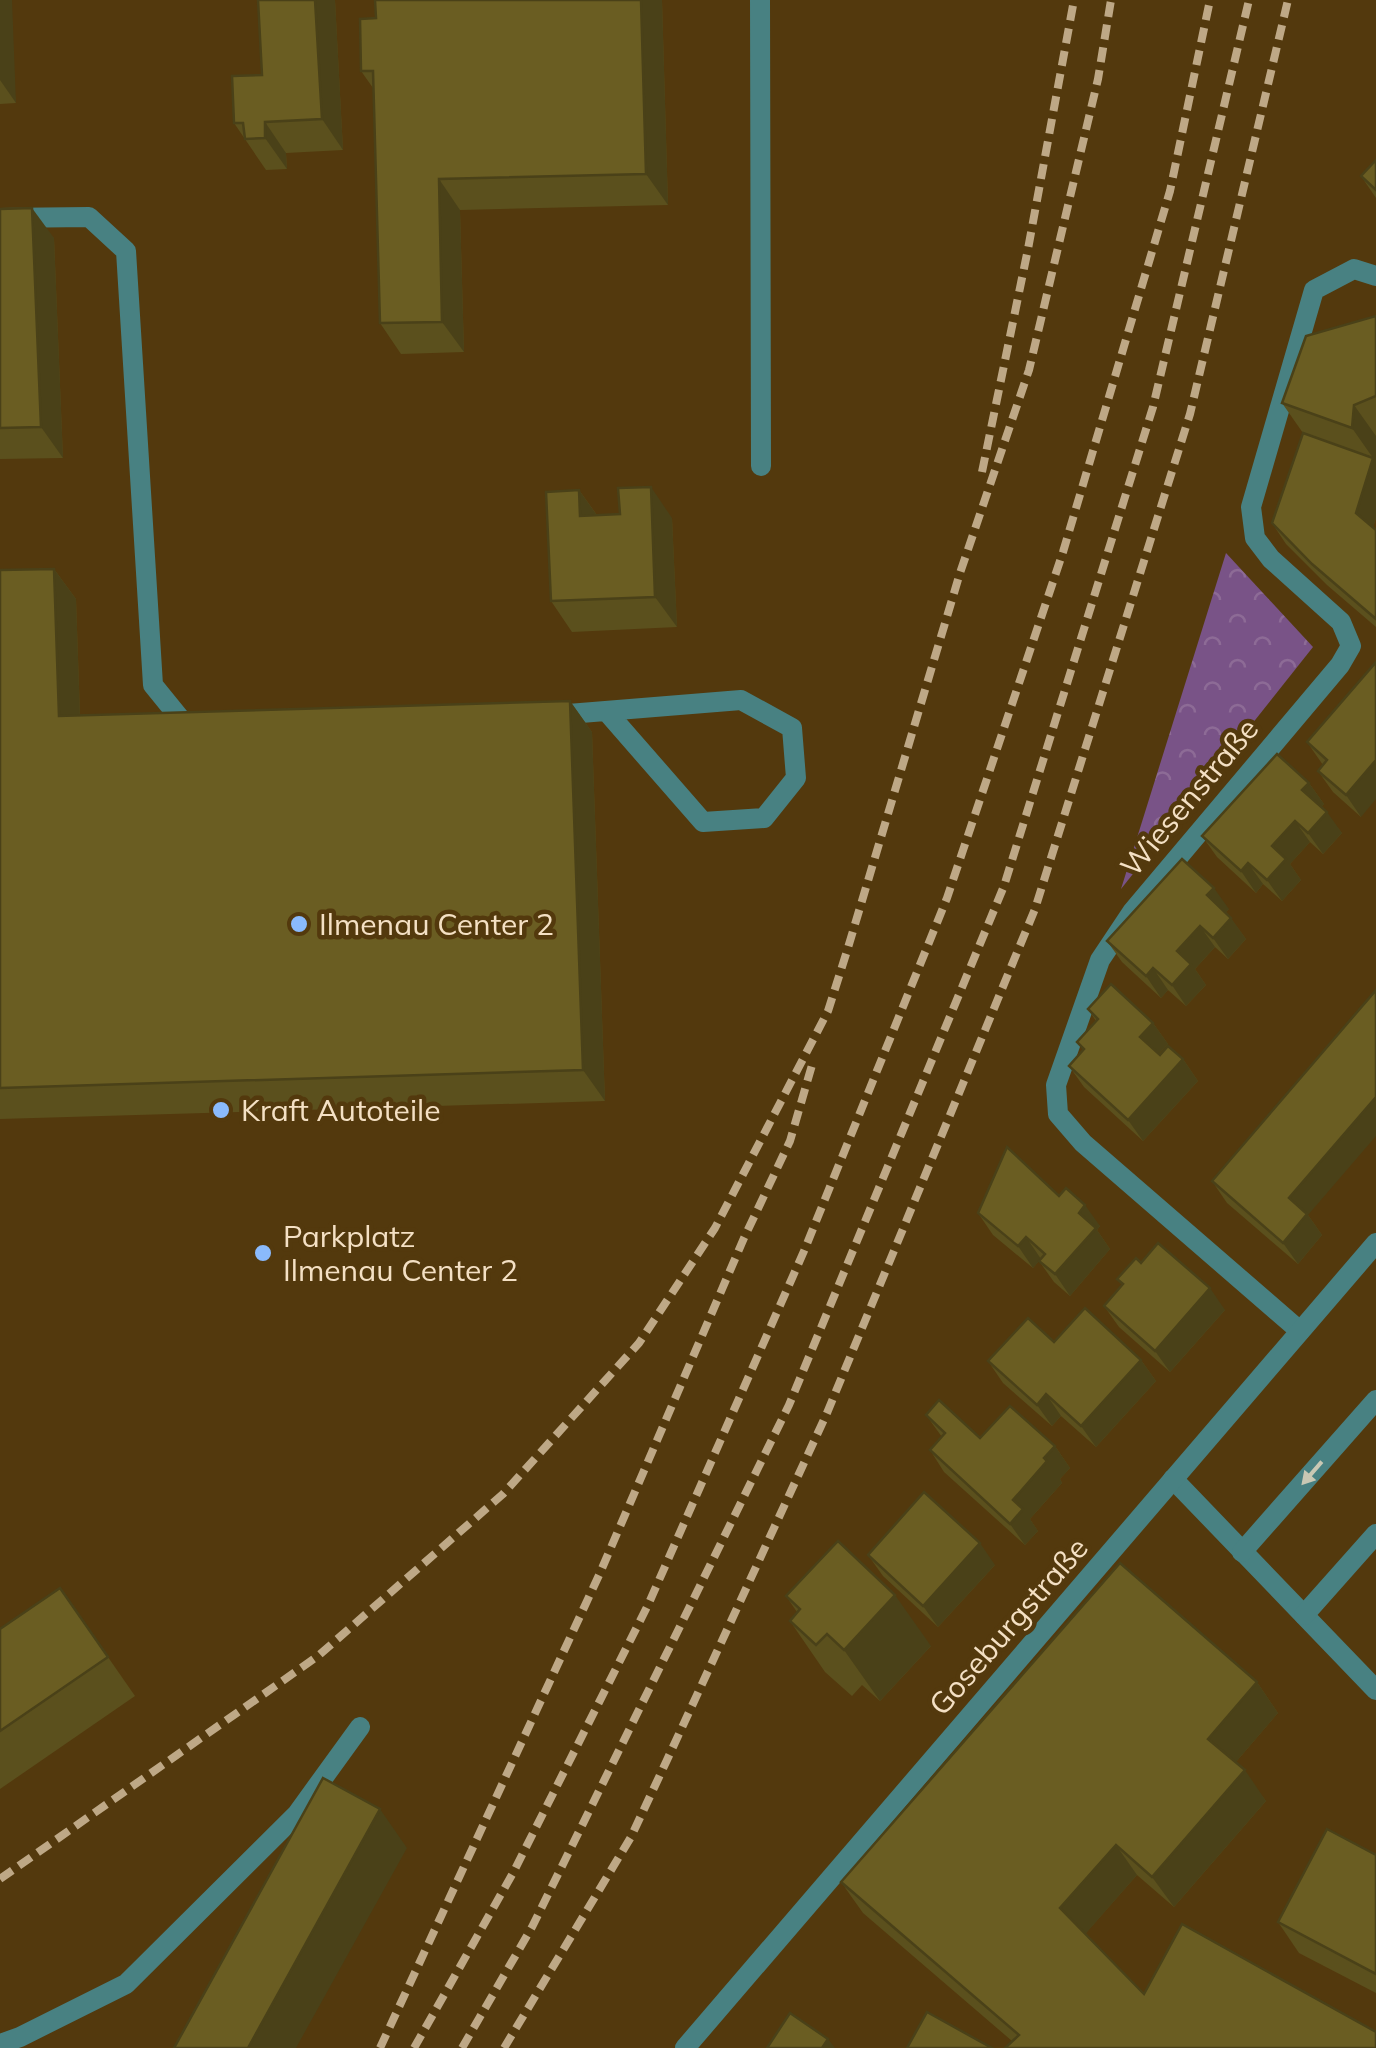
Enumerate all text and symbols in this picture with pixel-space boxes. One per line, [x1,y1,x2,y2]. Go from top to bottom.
street label: Wiesenstraße [1112,710,1266,884]
place label: Ilmenau Center 2 [319,905,554,943]
marker: Ilmenau Center 2 [288,913,310,935]
place label: Kraft Autoteile [241,1091,440,1129]
marker: Kraft Autoteile [210,1099,232,1121]
place label: Parkplatz Ilmenau Center 2 [283,1217,518,1289]
marker: Parkplatz Ilmenau Center 2 [252,1242,274,1264]
one-way arrow [1301,1460,1323,1485]
street label: Goseburgstraße [920,1529,1096,1723]

